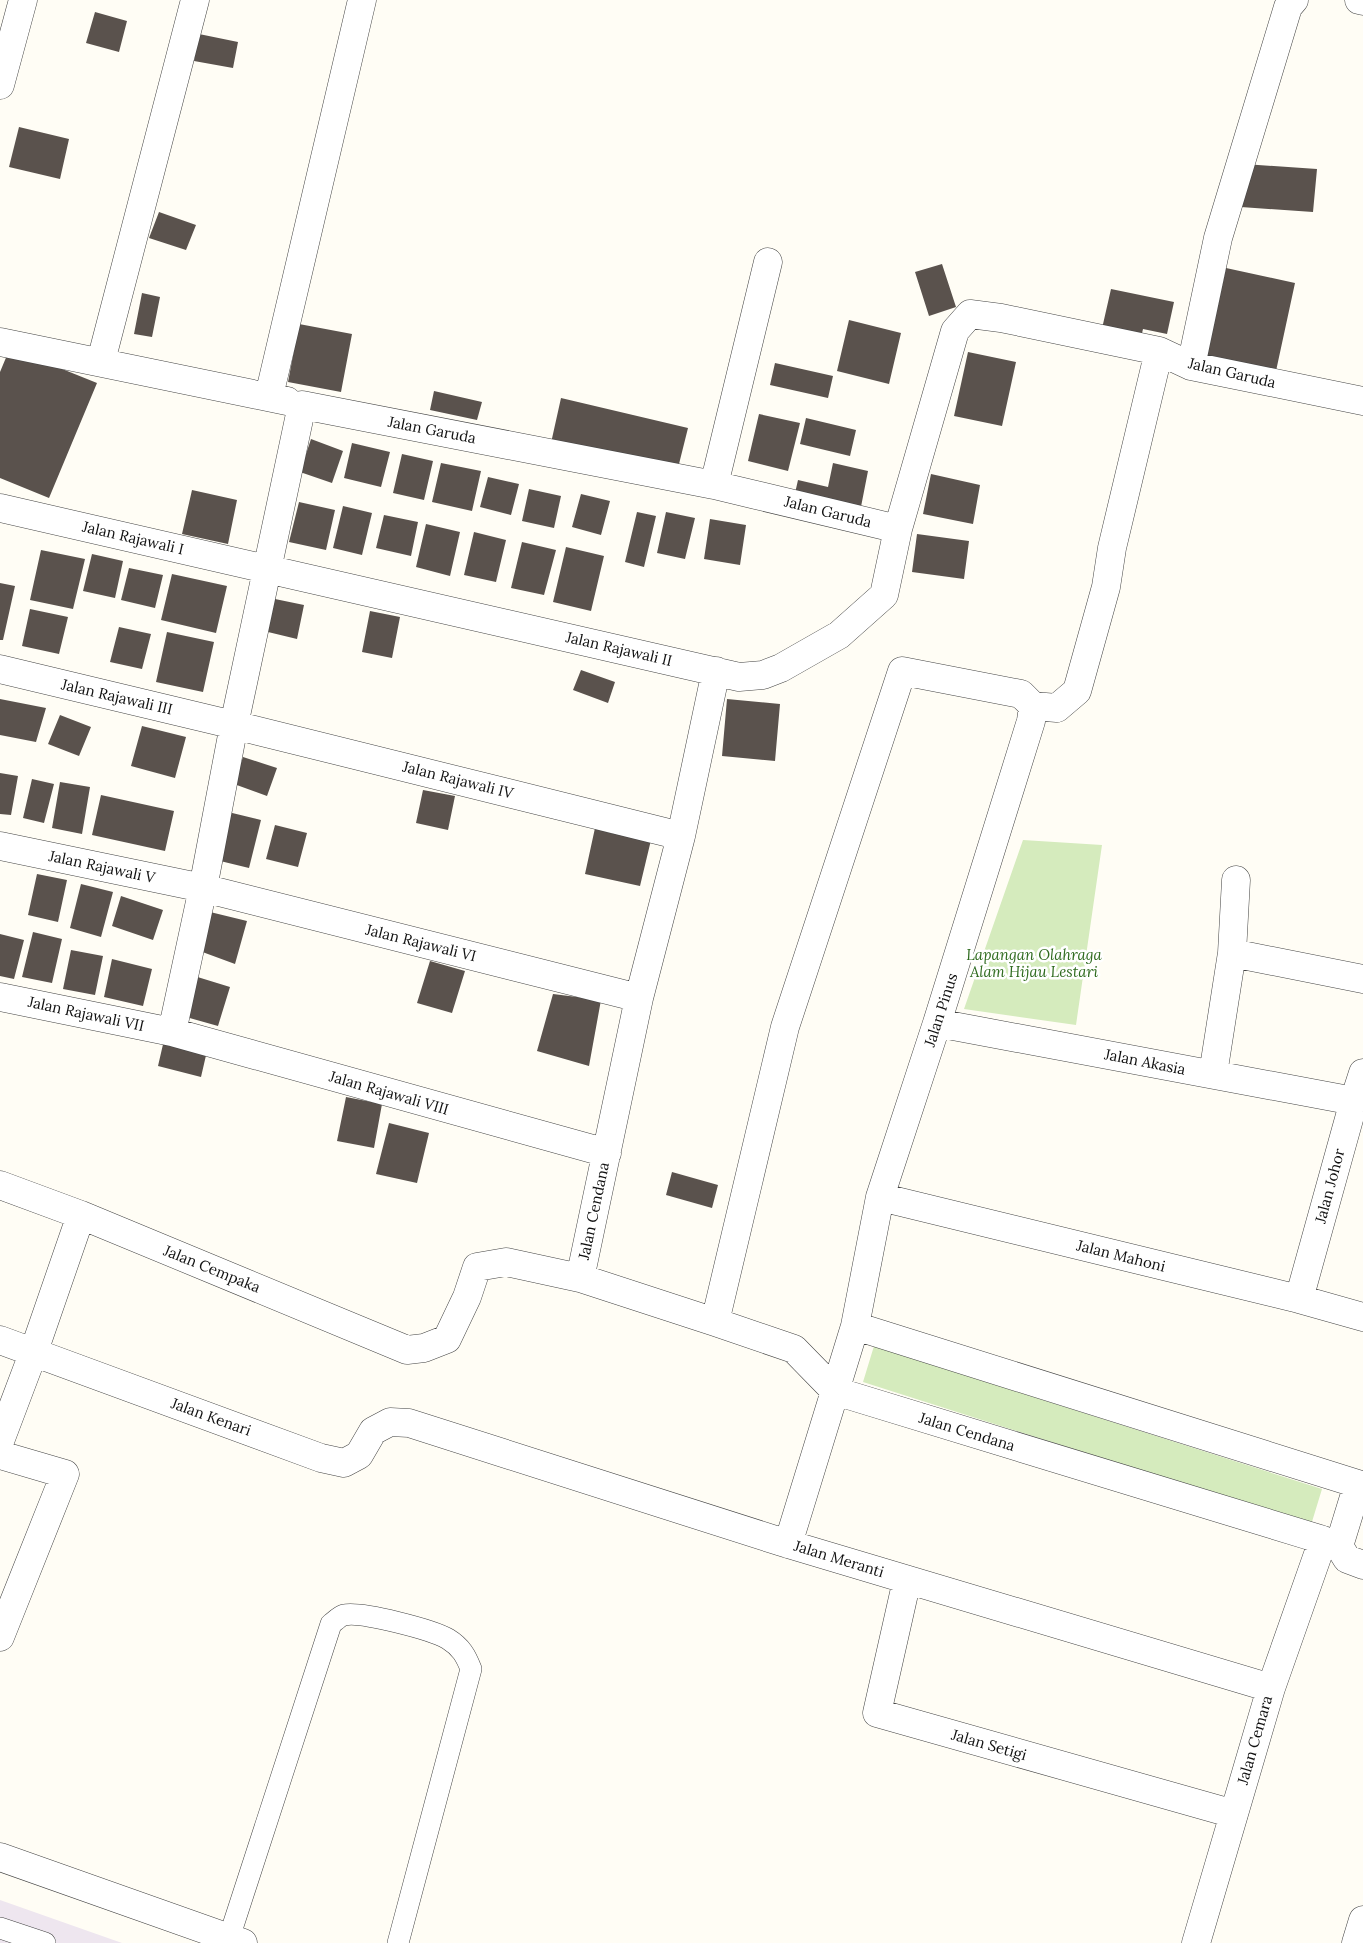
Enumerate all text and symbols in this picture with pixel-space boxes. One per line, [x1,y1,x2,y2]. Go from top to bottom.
street label: Jalan Garuda [1185,353,1278,392]
street label: Jalan Garuda [385,411,478,447]
street label: Jalan Garuda [782,491,874,532]
street label: Jalan Rajawali I [80,516,186,558]
street label: Jalan Rajawali II [563,627,674,670]
street label: Jalan Rajawali III [59,674,175,719]
street label: Jalan Rajawali IV [400,756,517,803]
street label: Jalan Rajawali V [46,846,158,887]
street label: Jalan Rajawali VI [363,919,478,965]
park label: Lapangan Olahraga Alam Hijau Lestari [966,945,1103,981]
street label: Jalan Pinus [919,971,961,1050]
street label: Jalan Rajawali VII [25,992,146,1035]
street label: Jalan Akasia [1102,1044,1187,1079]
street label: Jalan Rajawali VIII [326,1066,451,1119]
street label: Jalan Johor [1310,1146,1349,1226]
street label: Jalan Cendana [574,1160,613,1262]
street label: Jalan Mahoni [1074,1235,1167,1276]
street label: Jalan Cempaka [160,1240,264,1297]
street label: Jalan Kenari [168,1393,254,1440]
street label: Jalan Cendana [916,1408,1018,1455]
street label: Jalan Meranti [791,1536,886,1581]
street label: Jalan Cemara [1232,1693,1276,1788]
street label: Jalan Setigi [948,1724,1029,1764]

